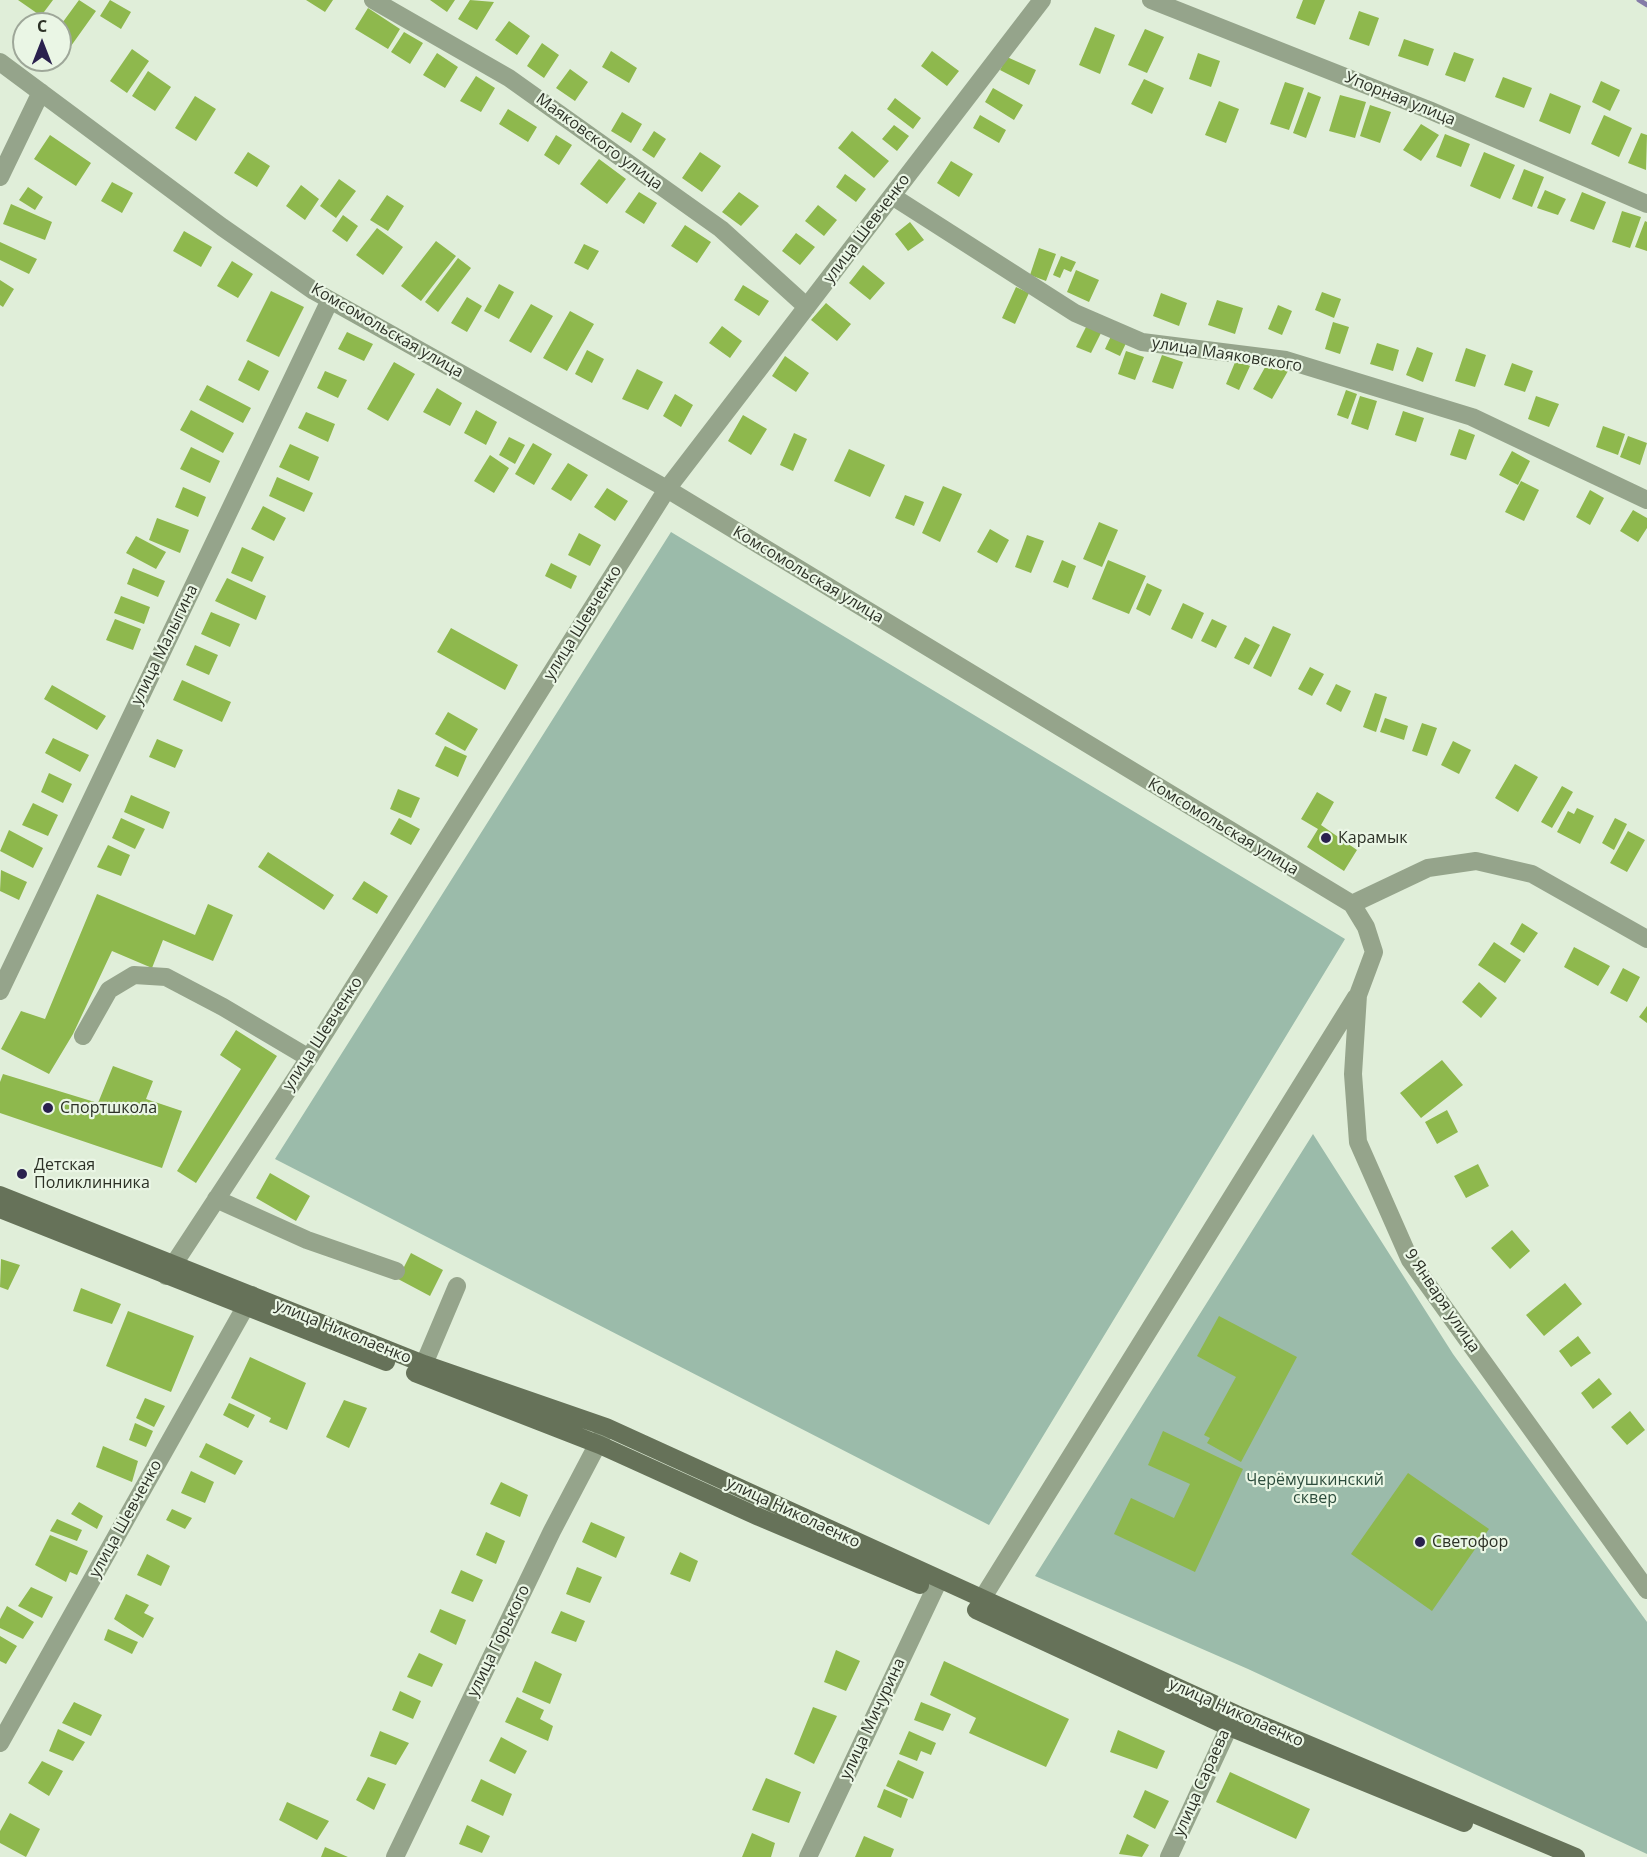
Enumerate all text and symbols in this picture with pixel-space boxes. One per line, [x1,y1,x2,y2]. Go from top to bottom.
north arrow [12,12,72,72]
text: С [37,15,47,37]
street label: Упорная улица [1342,68,1458,130]
street label: Маяковского улица [532,90,666,194]
street label: улица Шевченко [820,171,914,287]
street label: Комсомольская улица [308,280,466,382]
street label: улица Маяковского [1151,334,1303,376]
street label: Комсомольская улица [729,522,887,628]
street label: улица Шевченко [540,562,626,684]
street label: улица Малыгина [128,582,202,708]
street label: Комсомольская улица [1144,774,1302,880]
place label: Карамык [1338,828,1408,848]
marker: Карамык [1319,831,1333,845]
street label: улица Шевченко [279,974,367,1094]
place label: Спортшкола [60,1098,157,1118]
marker: Спортшкола [41,1101,55,1115]
place label: Детская Поликлинника [34,1155,150,1193]
marker: Детская Поликлинника [15,1167,29,1181]
street label: 9 Января улица [1400,1246,1484,1356]
street label: улица Николаенко [272,1296,414,1368]
street label: улица Шевченко [86,1457,166,1581]
park label: Черёмушкинский сквер [1246,1470,1384,1508]
street label: улица Николаенко [723,1474,863,1552]
place label: Светофор [1432,1532,1508,1552]
marker: Светофор [1413,1535,1427,1549]
street label: улица Горького [464,1582,534,1700]
street label: улица Мичурина [836,1655,910,1783]
street label: улица Николаенко [1166,1675,1306,1751]
street label: улица Сараева [1170,1727,1234,1839]

